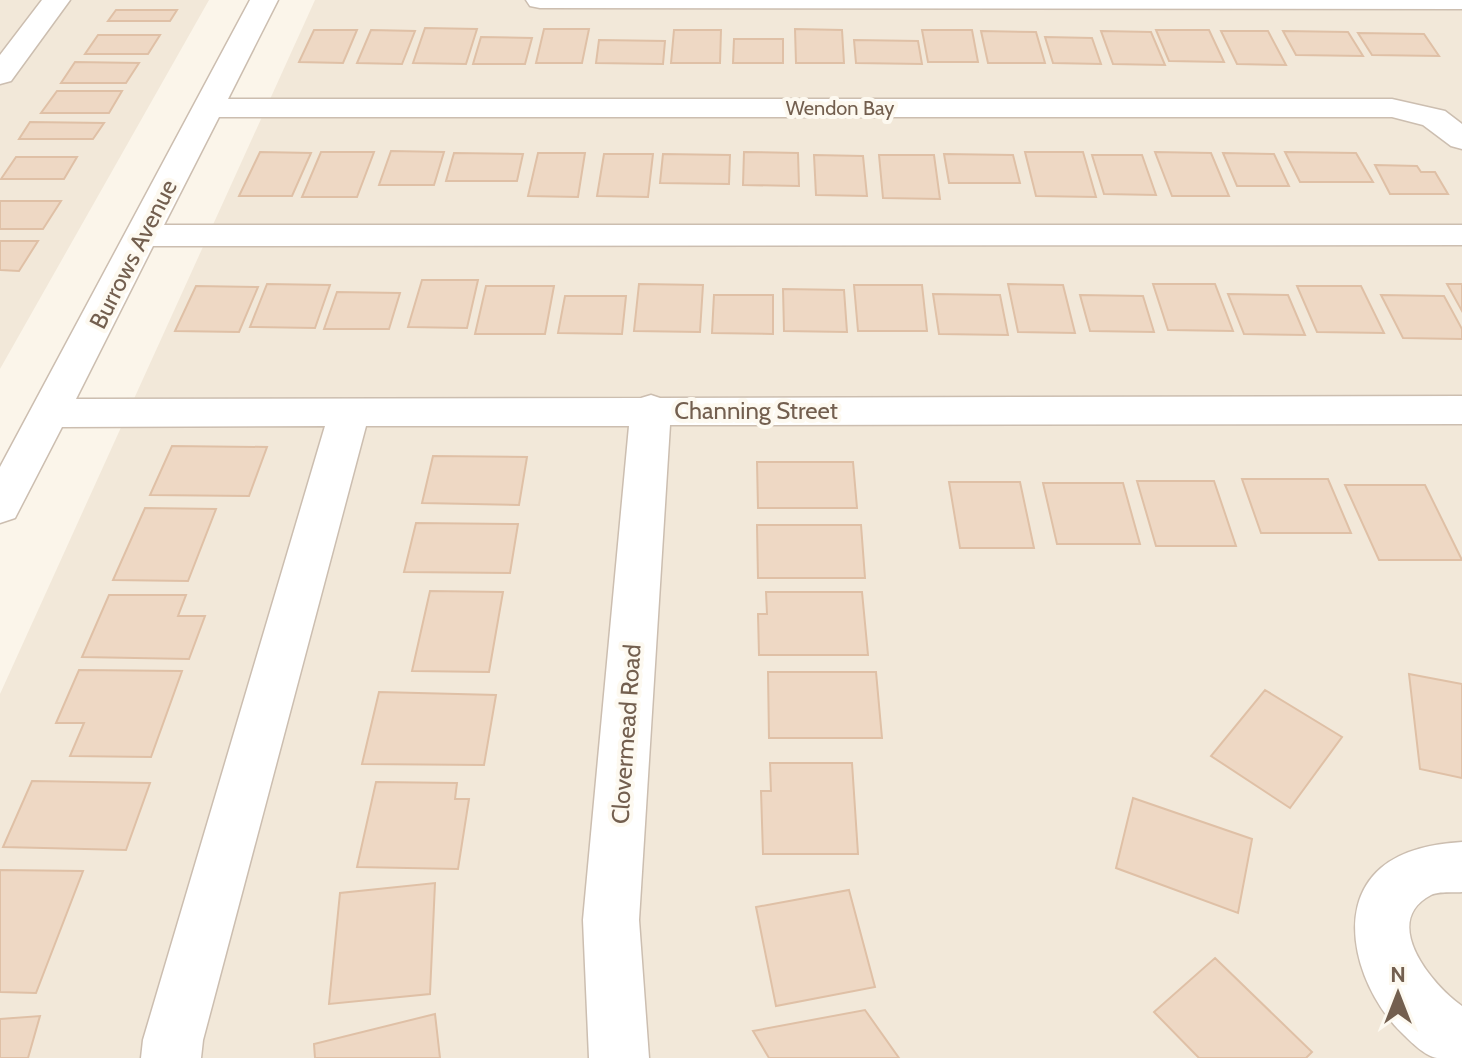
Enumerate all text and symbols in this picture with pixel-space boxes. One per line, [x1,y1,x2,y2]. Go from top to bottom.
street label: Wendon Bay [786,96,894,120]
street label: Burrows Avenue [83,175,183,333]
street label: Channing Street [674,396,838,425]
street label: Clovermead Road [605,643,647,825]
north arrow [1358,954,1438,1034]
text: N [1390,961,1406,988]

